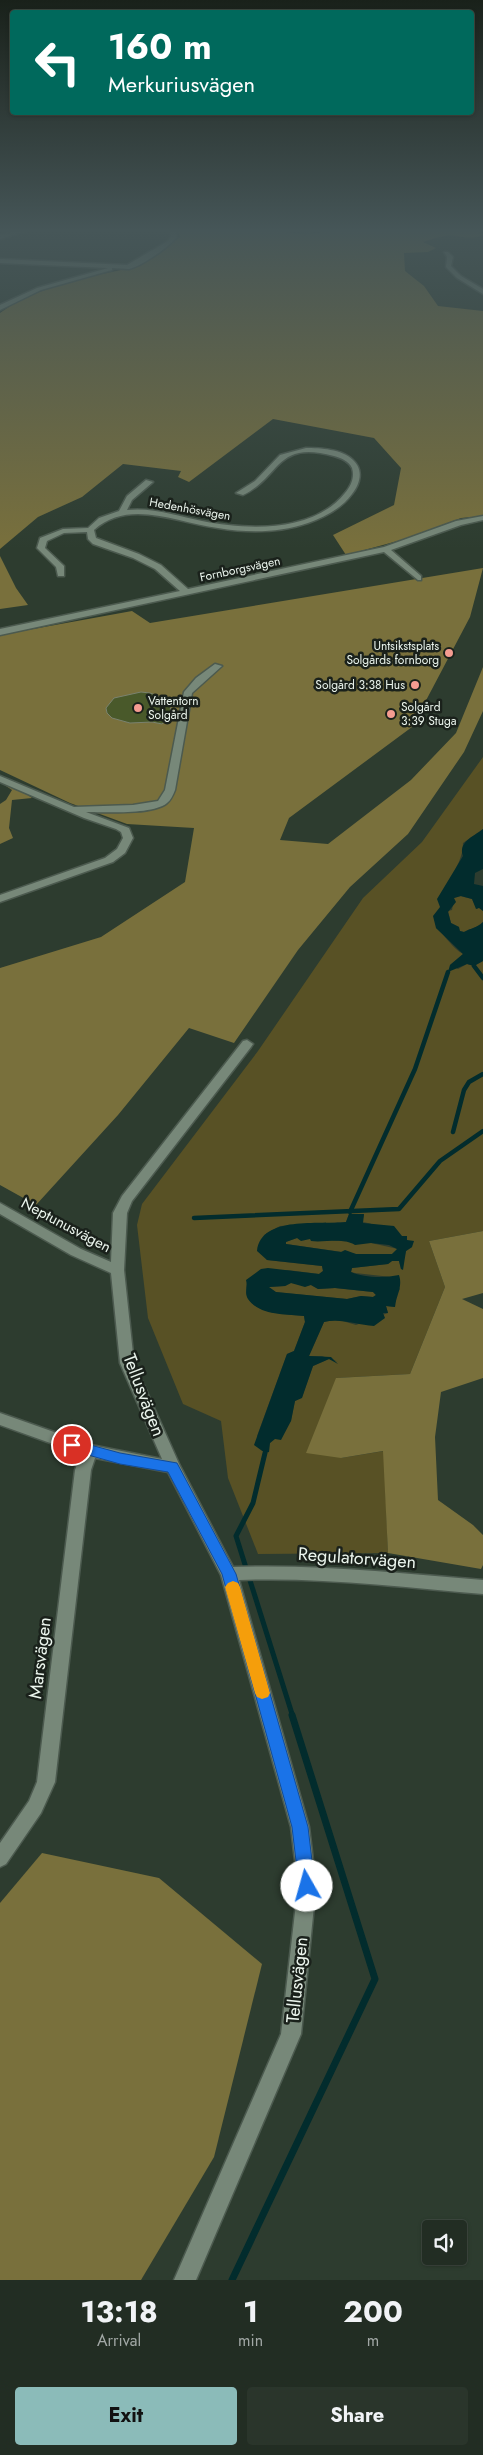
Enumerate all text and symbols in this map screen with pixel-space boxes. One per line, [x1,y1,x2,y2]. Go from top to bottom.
text: 160 m [108,22,212,72]
icon: left [25,30,90,95]
text: Merkuriusvägen [108,68,255,100]
street label: Hedenhösvägen [148,493,232,525]
street label: Fornborgsvägen [198,552,282,586]
place label: Untsikstsplats Solgårds fornborg [346,637,439,669]
marker: Untsikstsplats Solgårds fornborg [443,647,455,659]
place label: Solgård 3:38 Hus [315,676,405,694]
marker: Solgård 3:38 Hus [409,679,421,691]
place label: Vattentorn Solgård [148,692,199,724]
place label: Solgård 3:39 Stuga [401,698,457,730]
marker: Vattentorn Solgård [132,702,144,714]
marker: Solgård 3:39 Stuga [385,708,397,720]
street label: Neptunusvägen [17,1192,115,1258]
street label: Tellusvägen [116,1350,172,1440]
pin [51,1424,93,1466]
icon: arrive [58,1431,86,1459]
street label: Regulatorvägen [297,1541,417,1575]
street label: Marsvägen [22,1616,58,1700]
position arrow [280,1859,332,1911]
street label: Tellusvägen [280,1936,314,2024]
map controls [422,2220,467,2265]
button: sound [422,2220,467,2265]
text: 13:18 [80,2290,158,2333]
text: 1 [243,2290,258,2333]
text: 200 [343,2290,403,2333]
text: Arrival [97,2329,141,2352]
text: min [238,2329,263,2352]
text: m [367,2329,379,2352]
button: Exit [15,2387,237,2445]
button: Share [247,2387,468,2445]

